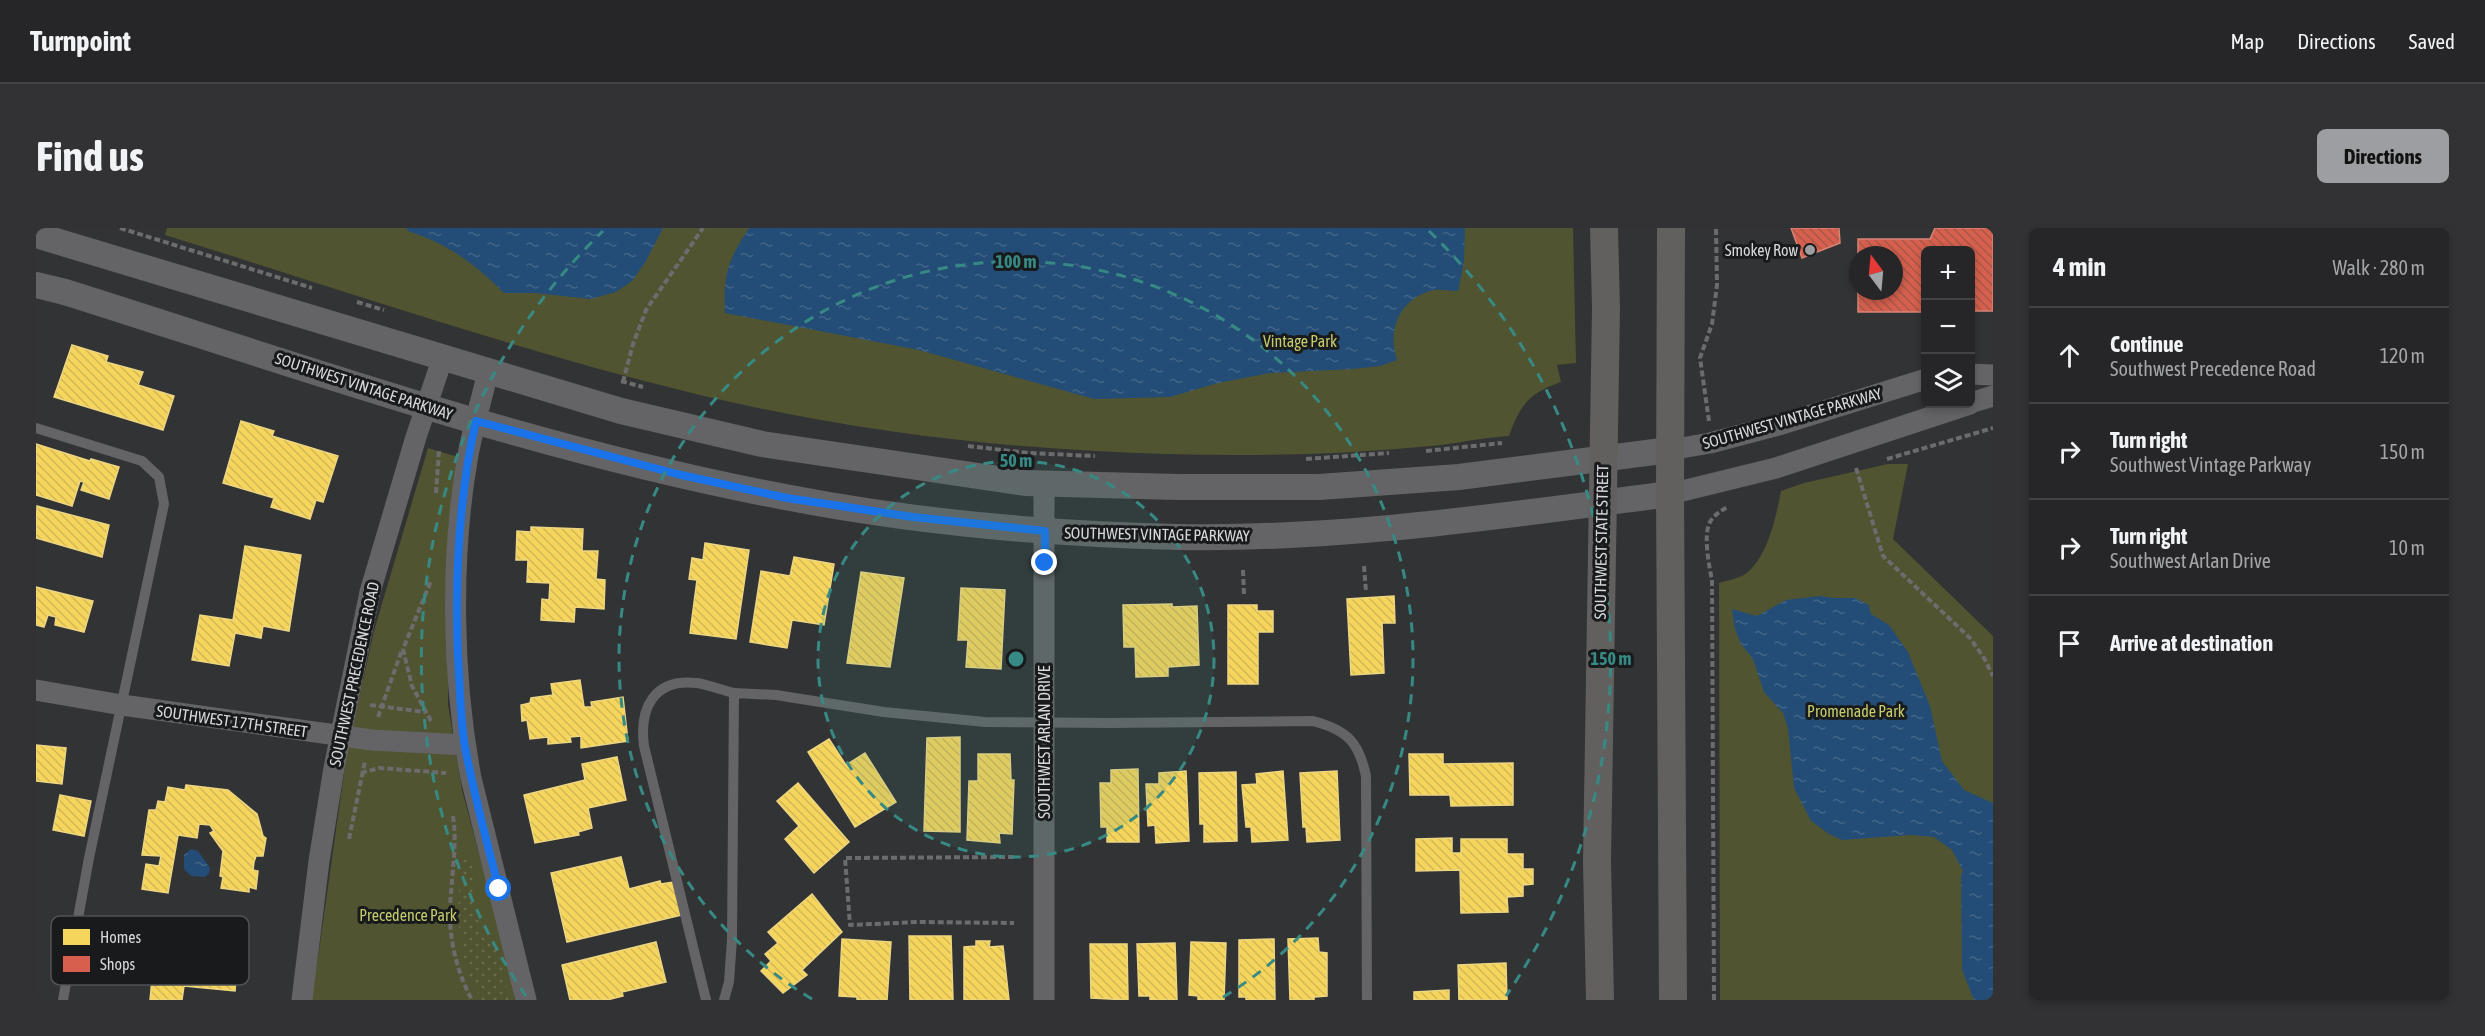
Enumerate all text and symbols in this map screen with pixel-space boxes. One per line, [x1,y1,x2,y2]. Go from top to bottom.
text: Turnpoint [30,25,131,57]
text: Map [2230,29,2264,53]
text: Directions [2297,29,2376,53]
text: Saved [2409,29,2455,53]
button: Directions [2317,129,2449,183]
text: Find us [36,132,144,180]
place label: Smokey Row [1725,241,1798,260]
marker: Smokey Row [1803,243,1817,257]
north arrow [1849,246,1903,300]
map controls [1921,246,1975,408]
button: + [1921,246,1975,300]
text: 100 m [996,251,1036,272]
text: 4 min [2053,252,2106,282]
text: Walk · 280 m [2333,256,2425,279]
button: − [1921,300,1975,354]
text: Continue [2110,331,2184,357]
park label: Vintage Park [1263,332,1337,351]
icon: ahead [2053,339,2086,372]
text: 120 m [2380,344,2425,367]
street label: SOUTHWEST VINTAGE PARKWAY [273,349,456,424]
button: layers [1921,354,1975,408]
text: Southwest Precedence Road [2110,357,2316,380]
street label: SOUTHWEST VINTAGE PARKWAY [1700,384,1885,452]
text: Turn right [2110,427,2187,453]
icon: right [2053,435,2086,468]
text: 150 m [2380,440,2425,463]
text: 50 m [1000,450,1032,471]
text: Southwest Vintage Parkway [2110,453,2311,476]
street label: SOUTHWEST STATE STREET [1591,464,1611,620]
street label: SOUTHWEST VINTAGE PARKWAY [1064,523,1251,545]
text: Turn right [2110,523,2187,549]
icon: right [2053,531,2086,564]
text: 10 m [2389,536,2425,559]
route end [1031,549,1057,575]
text: Southwest Arlan Drive [2110,549,2271,572]
street label: SOUTHWEST PRECEDENCE ROAD [326,580,382,768]
icon: arrive [2053,627,2086,660]
text: Arrive at destination [2110,630,2273,656]
text: 150 m [1591,648,1631,669]
centre of rings [1006,649,1026,669]
street label: SOUTHWEST ARLAN DRIVE [1035,665,1053,819]
street label: SOUTHWEST 17TH STREET [155,702,309,740]
park label: Promenade Park [1807,702,1905,720]
route start [485,875,511,901]
park label: Precedence Park [359,906,457,924]
legend [51,916,249,985]
text: Homes [100,928,142,946]
text: Shops [100,955,136,974]

